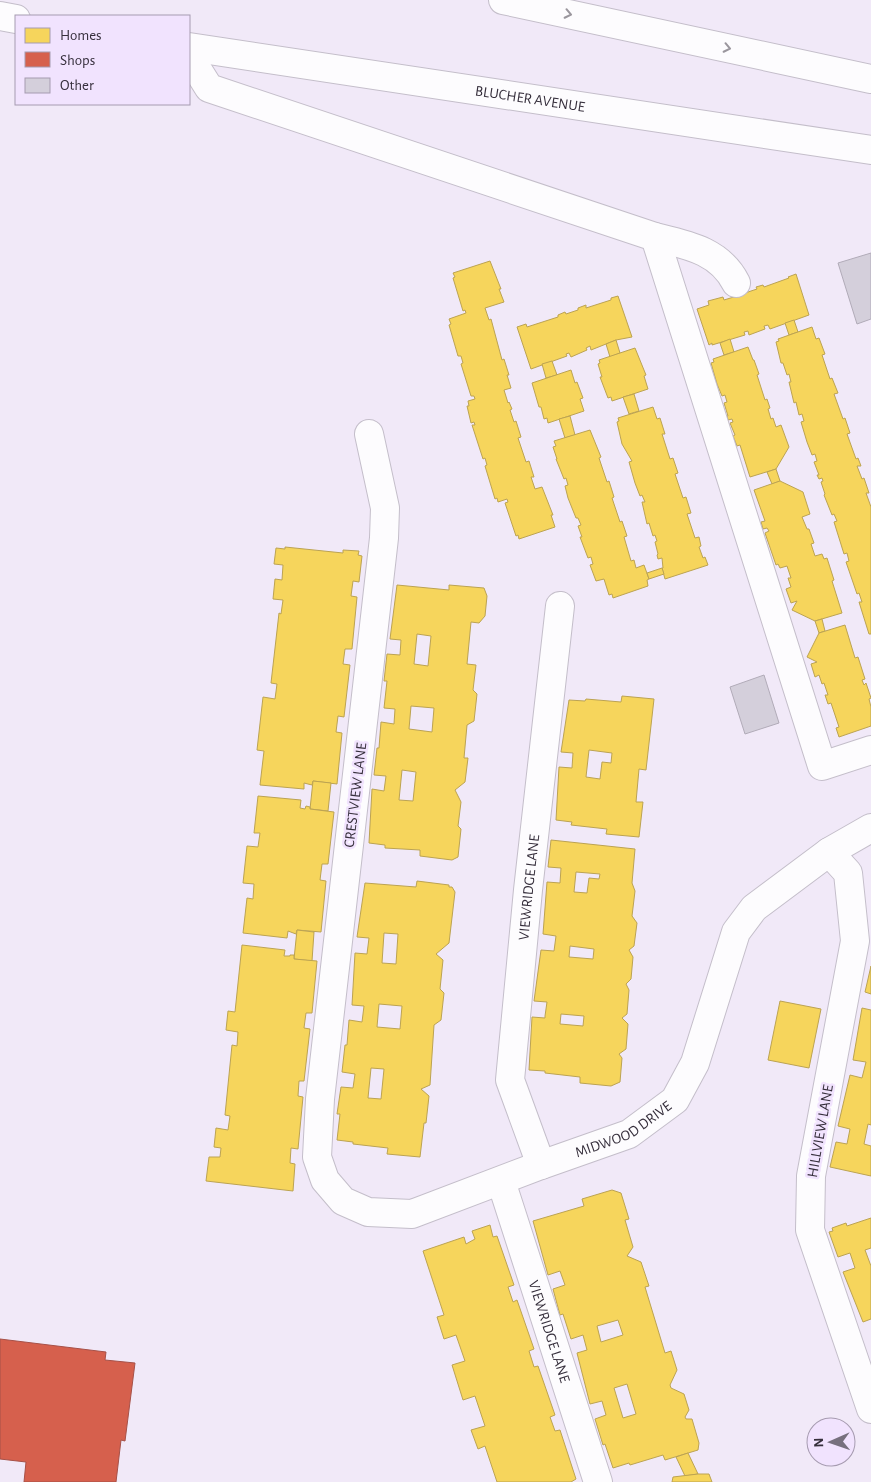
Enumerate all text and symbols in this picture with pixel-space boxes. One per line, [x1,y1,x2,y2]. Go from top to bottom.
one-way arrow [564,8,573,19]
legend [15,15,190,105]
text: Homes [60,28,102,43]
one-way arrow [723,42,731,53]
text: Shops [60,53,95,68]
text: Other [60,78,94,93]
street label: BLUCHER AVENUE [474,83,586,115]
street label: CRESTVIEW LANE [342,742,369,848]
street label: VIEWRIDGE LANE [516,834,542,941]
street label: HILLVIEW LANE [805,1084,836,1179]
street label: MIDWOOD DRIVE [573,1098,674,1160]
street label: VIEWRIDGE LANE [526,1279,572,1384]
north arrow [806,1417,856,1467]
text: N [812,1437,826,1448]

